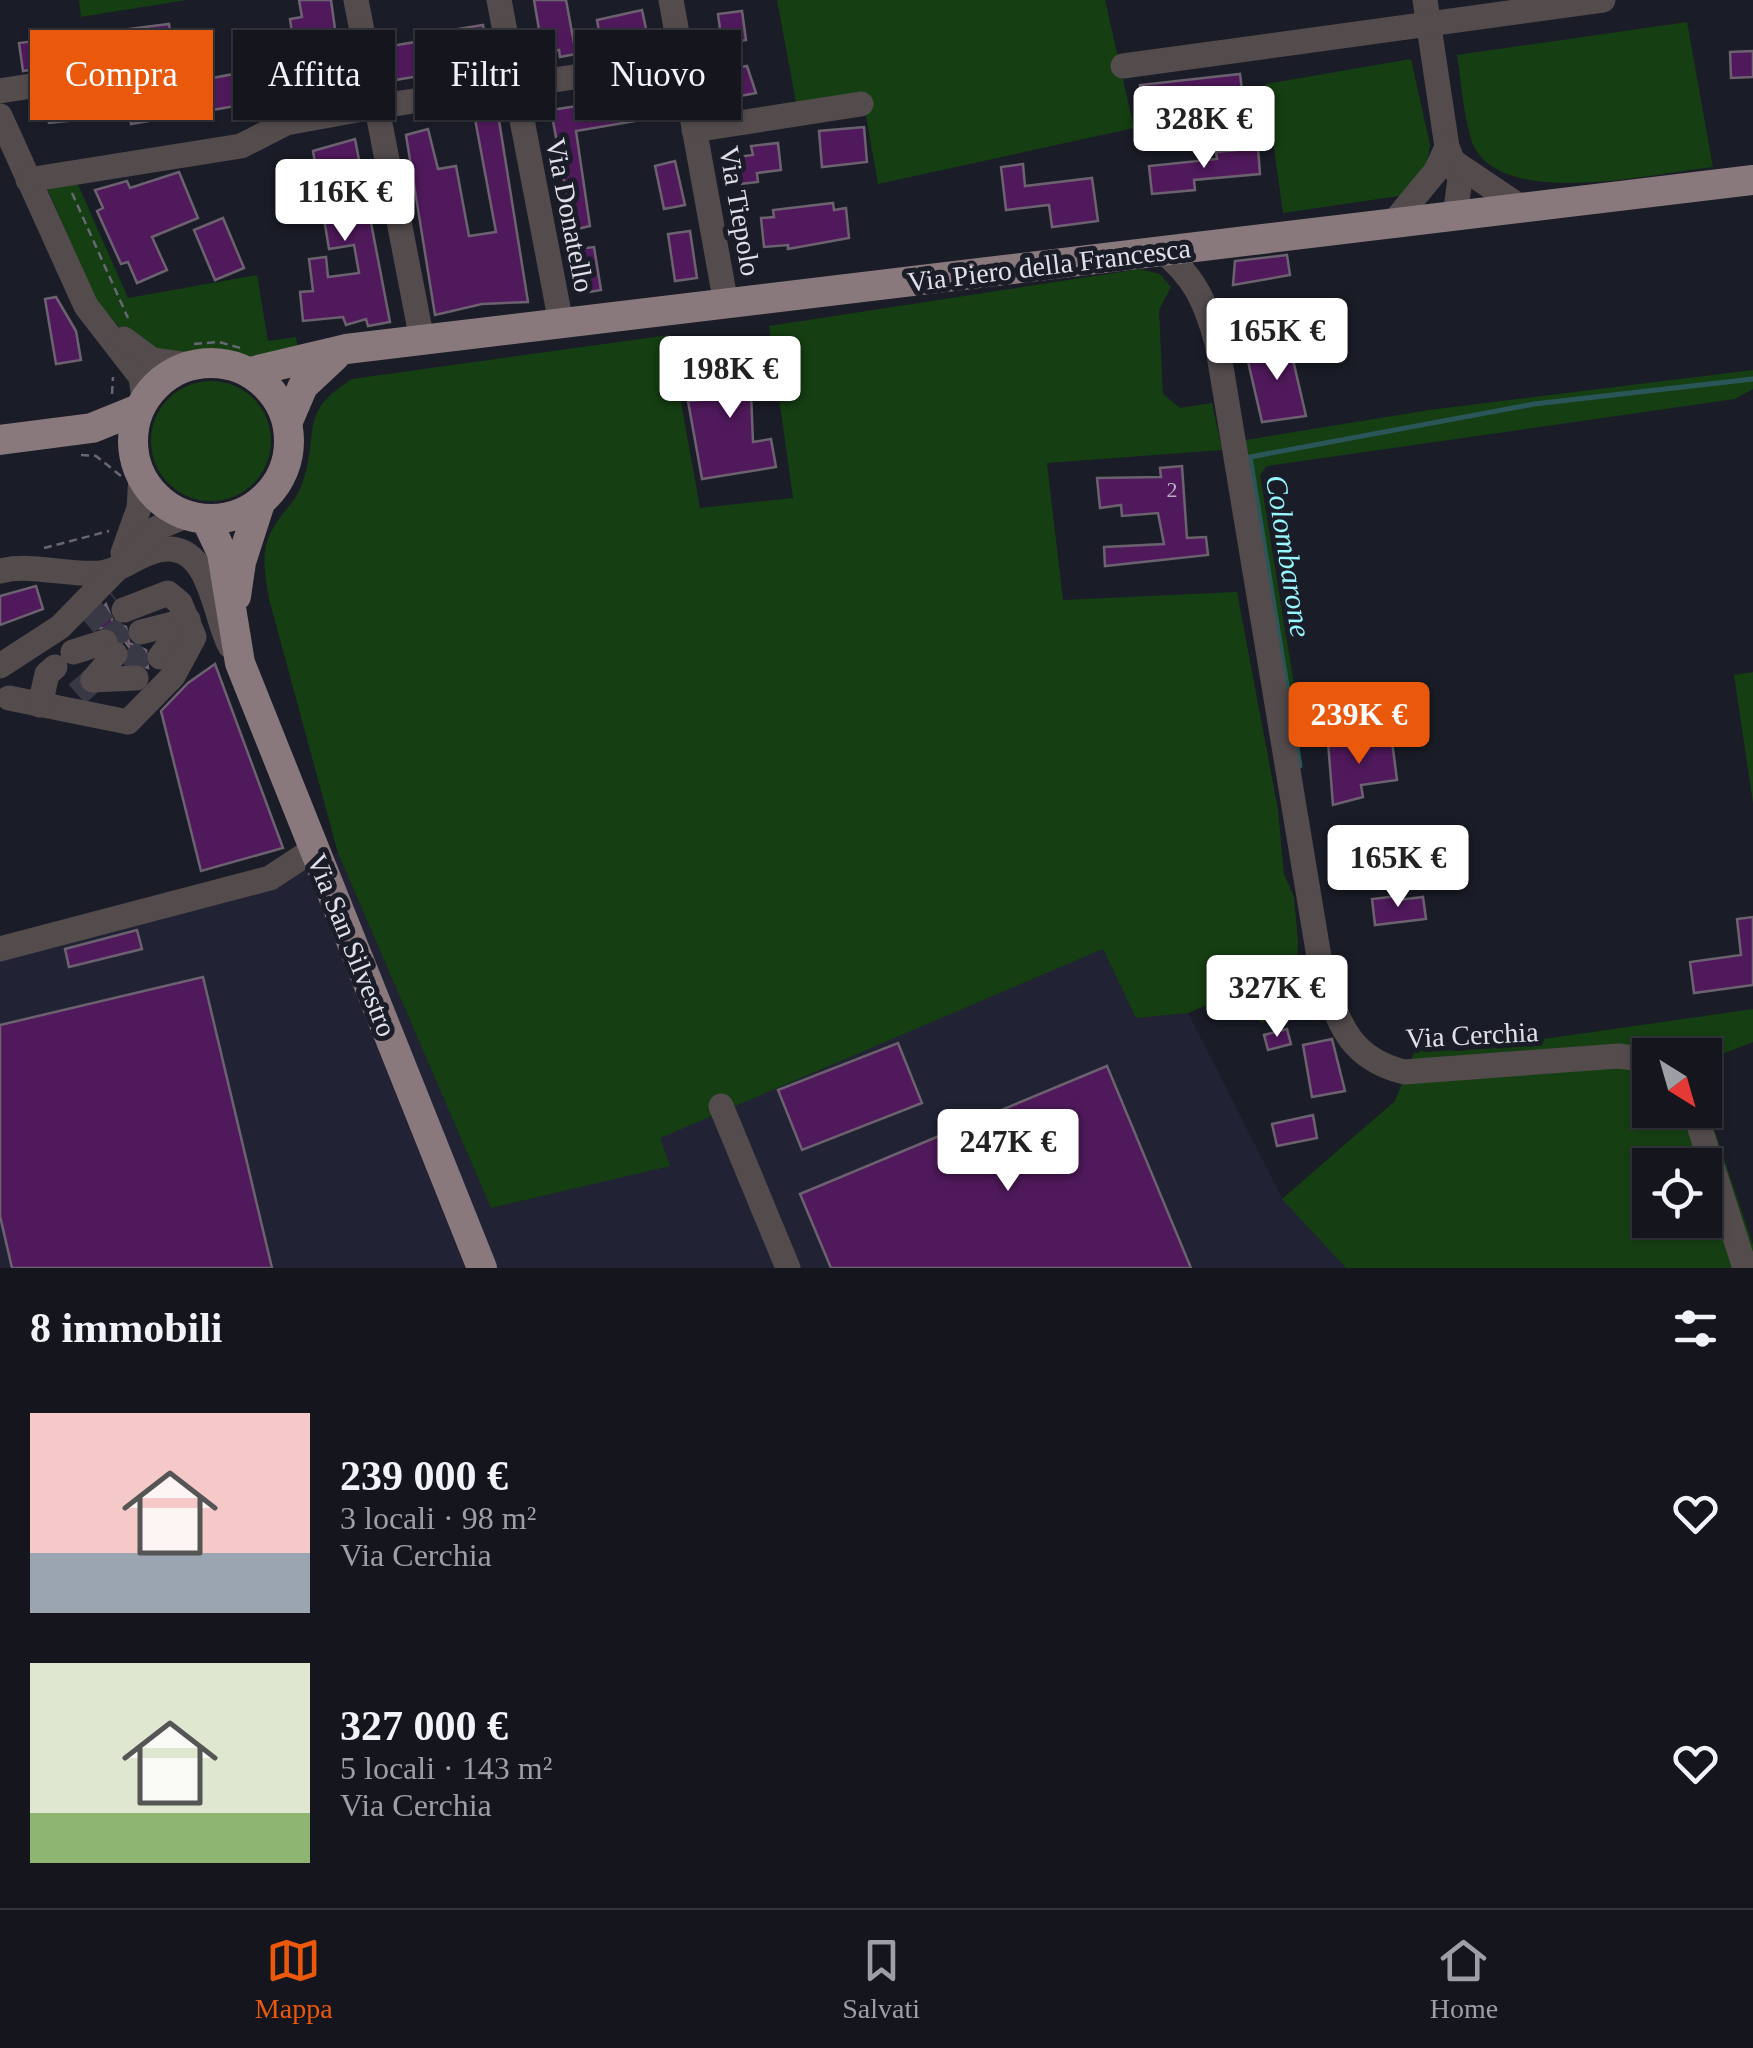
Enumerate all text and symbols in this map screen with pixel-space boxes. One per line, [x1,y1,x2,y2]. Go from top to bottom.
chip: Compra [30,30,213,120]
chip: Affitta [233,30,395,120]
chip: Filtri [415,30,555,120]
chip: Nuovo [575,30,741,120]
pin: 328K € [1123,86,1285,171]
text: 328K € [1156,100,1252,136]
street label: Via Donatello [540,135,600,295]
street label: Via Tiepolo [713,144,767,278]
pin: 116K € [264,159,426,244]
text: 116K € [297,173,393,209]
street label: Via Piero della Francesca [906,232,1193,298]
pin: 165K € [1196,298,1358,383]
text: 165K € [1229,312,1325,348]
pin: 198K € [649,336,811,421]
text: 198K € [682,350,778,386]
water label: Colombarone [1260,472,1318,640]
house number: 2 [1167,477,1178,502]
pin: 239K € [1278,682,1440,767]
text: 239K € [1311,696,1407,732]
pin: 165K € [1317,825,1479,910]
text: 165K € [1350,839,1446,875]
street label: Via San Silvestro [301,849,403,1041]
pin: 327K € [1196,955,1358,1040]
text: 327K € [1229,969,1325,1005]
street label: Via Cerchia [1405,1016,1540,1054]
north arrow [1632,1038,1722,1128]
map controls [1632,1038,1722,1238]
pin: 247K € [927,1109,1089,1194]
text: 247K € [960,1123,1056,1159]
button: locate [1632,1148,1722,1238]
icon: filters [1668,1301,1723,1356]
text: 8 immobili [30,1305,223,1351]
icon: home [110,1453,230,1573]
text: 239 000 € [340,1453,508,1499]
icon: heart [1668,1486,1723,1541]
text: 3 locali · 98 m² [340,1500,536,1536]
text: Via Cerchia [340,1537,492,1573]
icon: home [110,1703,230,1823]
text: 327 000 € [340,1703,508,1749]
icon: heart [1668,1736,1723,1791]
text: 5 locali · 143 m² [340,1750,552,1786]
text: Via Cerchia [340,1787,492,1823]
tab: Mappa [255,1933,333,2025]
tab: Salvati [842,1933,920,2025]
tab: Home [1430,1933,1498,2025]

